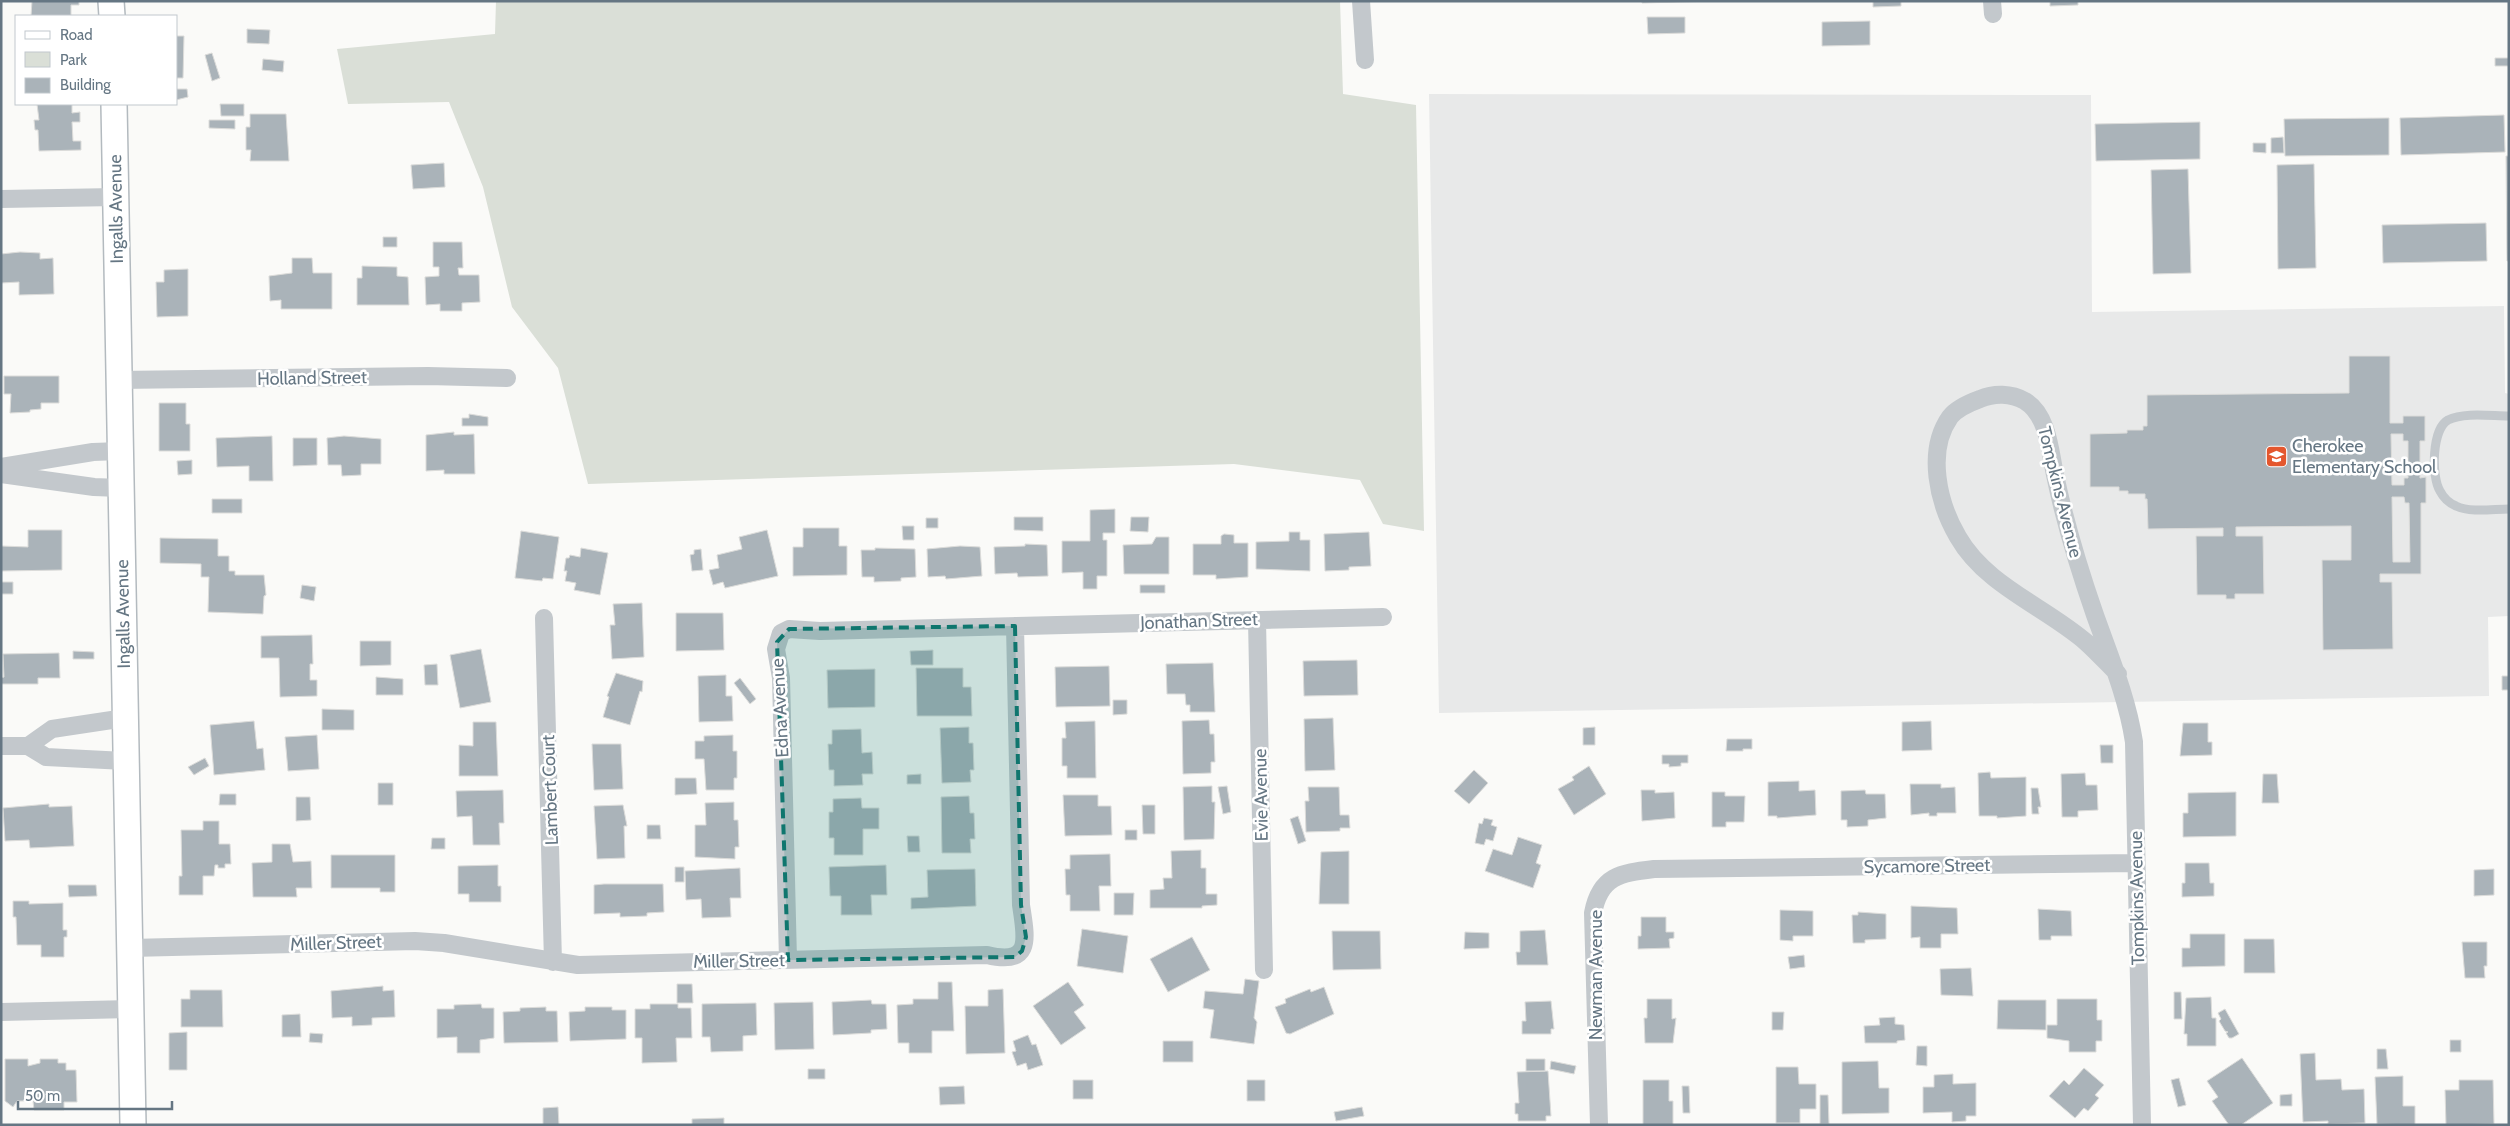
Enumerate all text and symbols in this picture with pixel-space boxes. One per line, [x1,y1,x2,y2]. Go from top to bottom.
legend [15,15,178,105]
text: Road [60,26,93,44]
text: Park [60,51,87,69]
text: Building [60,76,111,94]
street label: Ingalls Avenue [104,154,128,264]
street label: Holland Street [257,366,367,390]
street label: Tompkins Avenue [2033,424,2087,560]
place label: Cherokee Elementary School [2292,435,2437,478]
school or university icon: Cherokee Elementary School [2264,444,2288,468]
street label: Ingalls Avenue [111,559,135,669]
street label: Jonathan Street [1139,608,1258,634]
street label: Edna Avenue [766,658,794,758]
street label: Lambert Court [537,734,563,846]
street label: Evie Avenue [1249,748,1273,842]
street label: Tompkins Avenue [2125,831,2149,965]
street label: Sycamore Street [1864,854,1990,878]
street label: Newman Avenue [1585,910,1607,1040]
street label: Miller Street [290,930,382,956]
street label: Miller Street [693,949,785,973]
scale bar [18,1078,171,1110]
text: 50 m [25,1087,60,1105]

